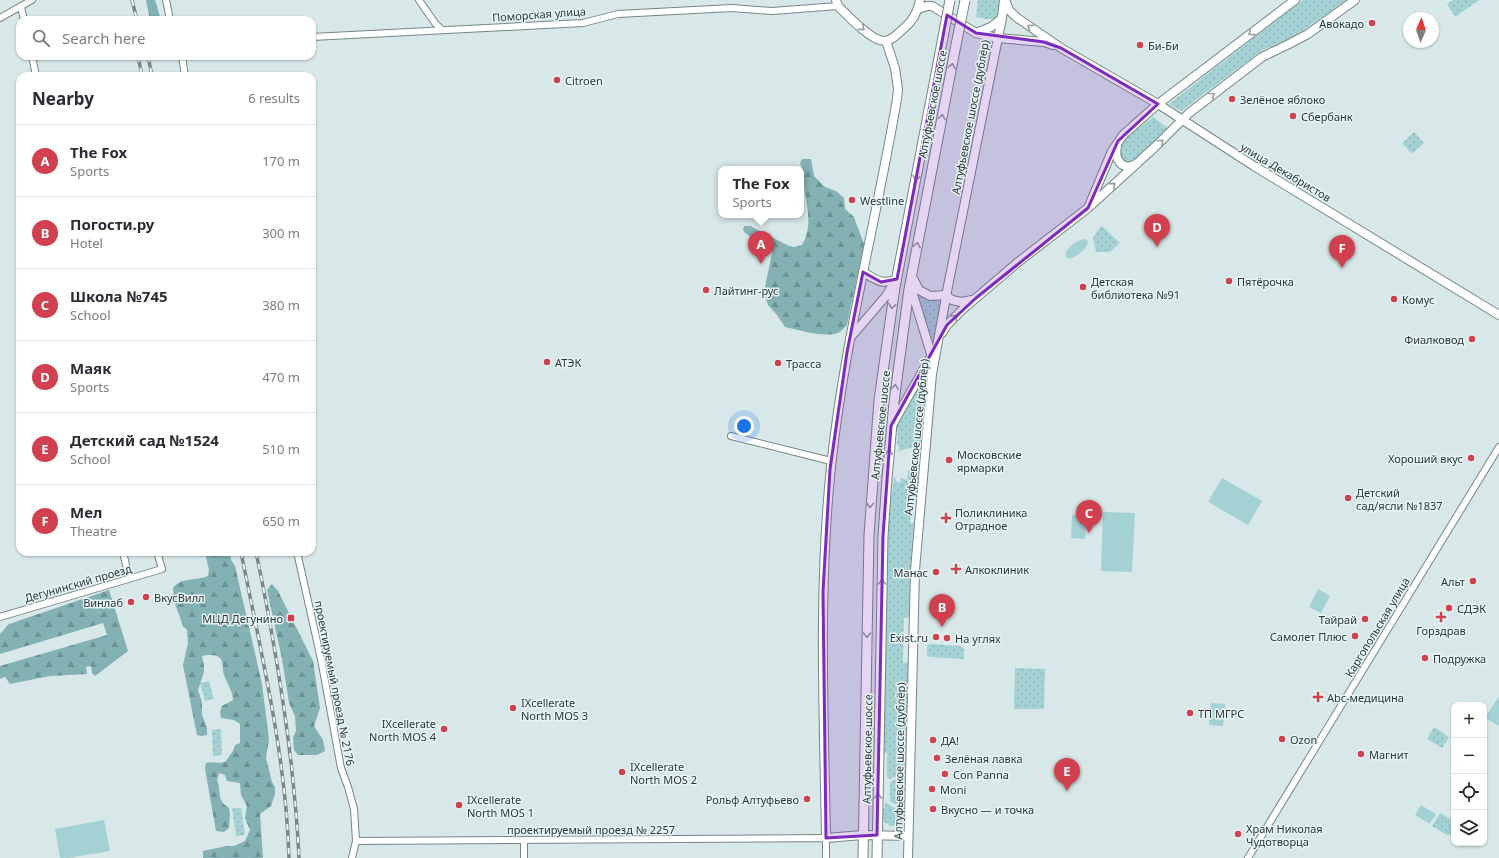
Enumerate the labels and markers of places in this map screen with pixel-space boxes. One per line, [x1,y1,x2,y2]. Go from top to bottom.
place label: Авокадо [1319,16,1364,31]
marker: Авокадо [1367,18,1377,28]
place label: Би-Би [1148,38,1179,53]
marker: Би-Би [1135,40,1145,50]
place label: Citroen [565,73,603,88]
marker: Citroen [552,75,562,85]
place label: Зелёное яблоко [1240,92,1325,107]
marker: Зелёное яблоко [1227,94,1237,104]
place label: Сбербанк [1301,109,1353,124]
marker: Сбербанк [1288,111,1298,121]
place label: Westline [860,193,904,208]
marker: Westline [847,195,857,205]
pin: D [1144,214,1170,247]
pin: A [748,231,774,264]
pin: F [1329,235,1355,268]
place label: Детская библиотека №91 [1091,274,1180,302]
place label: Пятёрочка [1237,274,1294,289]
marker: Пятёрочка [1224,276,1234,286]
marker: Детская библиотека №91 [1078,282,1088,292]
place label: Лайтинг-рус [714,283,779,298]
marker: Лайтинг-рус [701,285,711,295]
place label: Комус [1402,292,1434,307]
marker: Комус [1389,294,1399,304]
place label: Фиалковод [1404,332,1464,347]
marker: Фиалковод [1467,334,1477,344]
place label: АТЭК [555,355,581,370]
place label: Трасса [786,356,821,371]
marker: АТЭК [542,357,552,367]
marker: Трасса [773,358,783,368]
place label: Московские ярмарки [957,447,1021,475]
place label: Хороший вкус [1388,451,1463,466]
marker: Хороший вкус [1466,453,1476,463]
marker: Московские ярмарки [944,455,954,465]
place label: Детский сад/ясли №1837 [1356,485,1443,513]
marker: Детский сад/ясли №1837 [1343,493,1353,503]
pin: C [1076,500,1102,533]
place label: Поликлиника Отрадное [955,505,1027,533]
marker: Поликлиника Отрадное [940,512,952,524]
place label: Алкоклиник [965,562,1029,577]
marker: Алкоклиник [950,563,962,575]
place label: Манас [894,565,928,580]
marker: Манас [931,567,941,577]
place label: Альт [1441,574,1465,589]
marker: Альт [1468,576,1478,586]
place label: ВкусВилл [154,590,205,605]
marker: ВкусВилл [141,592,151,602]
pin: B [929,594,955,627]
place label: Винлаб [83,595,123,610]
marker: Винлаб [126,597,136,607]
place label: СДЭК [1457,601,1486,616]
marker: СДЭК [1444,603,1454,613]
place label: МЦД Дегунино [202,611,283,626]
place label: Тайрай [1319,612,1357,627]
marker: Горздрав [1436,612,1446,622]
marker: МЦД Дегунино [286,613,296,623]
marker: Тайрай [1360,614,1370,624]
place label: Горздрав [1416,623,1466,638]
place label: Самолет Плюс [1270,629,1347,644]
place label: Exist.ru [890,630,928,645]
place label: На углях [955,631,1001,646]
marker: Самолет Плюс [1350,631,1360,641]
marker: Exist.ru [931,632,941,642]
marker: На углях [942,633,952,643]
place label: Подружка [1433,651,1486,666]
marker: Подружка [1420,653,1430,663]
place label: Abc-медицина [1327,690,1404,705]
marker: Abc-медицина [1312,691,1324,703]
place label: IXcellerate North MOS 3 [521,695,588,723]
marker: IXcellerate North MOS 3 [508,703,518,713]
place label: ТП МГРС [1198,706,1244,721]
marker: ТП МГРС [1185,708,1195,718]
place label: IXcellerate North MOS 4 [369,716,437,744]
marker: IXcellerate North MOS 4 [439,724,449,734]
place label: Ozon [1290,732,1317,747]
place label: ДА! [941,733,959,748]
marker: Ozon [1277,734,1287,744]
marker: ДА! [928,735,938,745]
place label: Магнит [1369,747,1409,762]
marker: Магнит [1356,749,1366,759]
place label: Зелёная лавка [945,751,1023,766]
marker: Зелёная лавка [932,753,942,763]
pin: E [1054,758,1080,791]
place label: IXcellerate North MOS 2 [630,759,697,787]
marker: IXcellerate North MOS 2 [617,767,627,777]
place label: Con Panna [953,767,1009,782]
marker: Con Panna [940,769,950,779]
place label: Moni [940,782,966,797]
marker: Moni [927,784,937,794]
place label: IXcellerate North MOS 1 [467,792,534,820]
place label: Рольф Алтуфьево [706,792,799,807]
marker: Рольф Алтуфьево [802,794,812,804]
marker: IXcellerate North MOS 1 [454,800,464,810]
place label: Вкусно — и точка [941,802,1034,817]
marker: Вкусно — и точка [928,804,938,814]
place label: Храм Николая Чудотворца [1246,821,1323,849]
marker: Храм Николая Чудотворца [1233,829,1243,839]

